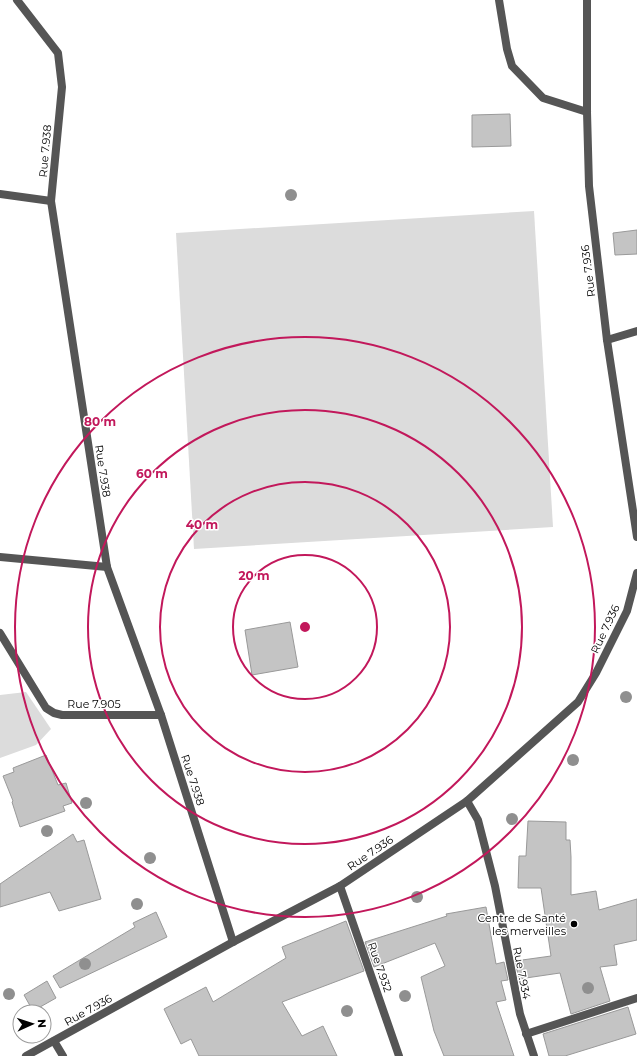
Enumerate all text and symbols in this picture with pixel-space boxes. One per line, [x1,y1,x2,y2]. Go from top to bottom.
street label: Rue 7.938 [36,124,54,178]
street label: Rue 7.936 [578,244,598,298]
text: 80 m [84,414,116,429]
street label: Rue 7.938 [92,444,114,498]
text: 60 m [136,466,168,481]
text: 40 m [186,517,218,532]
text: 20 m [238,568,270,583]
street label: Rue 7.936 [588,602,623,656]
centre of rings [298,620,312,634]
street label: Rue 7.905 [67,697,121,711]
street label: Rue 7.938 [178,753,208,807]
street label: Rue 7.936 [344,832,396,874]
place label: Centre de Santé les merveilles [478,911,567,938]
marker: Centre de Santé les merveilles [569,919,579,929]
street label: Rue 7.932 [365,940,395,994]
street label: Rue 7.934 [510,946,534,1001]
street label: Rue 7.936 [62,991,115,1029]
north arrow [12,1004,52,1044]
text: N [35,1019,49,1028]

